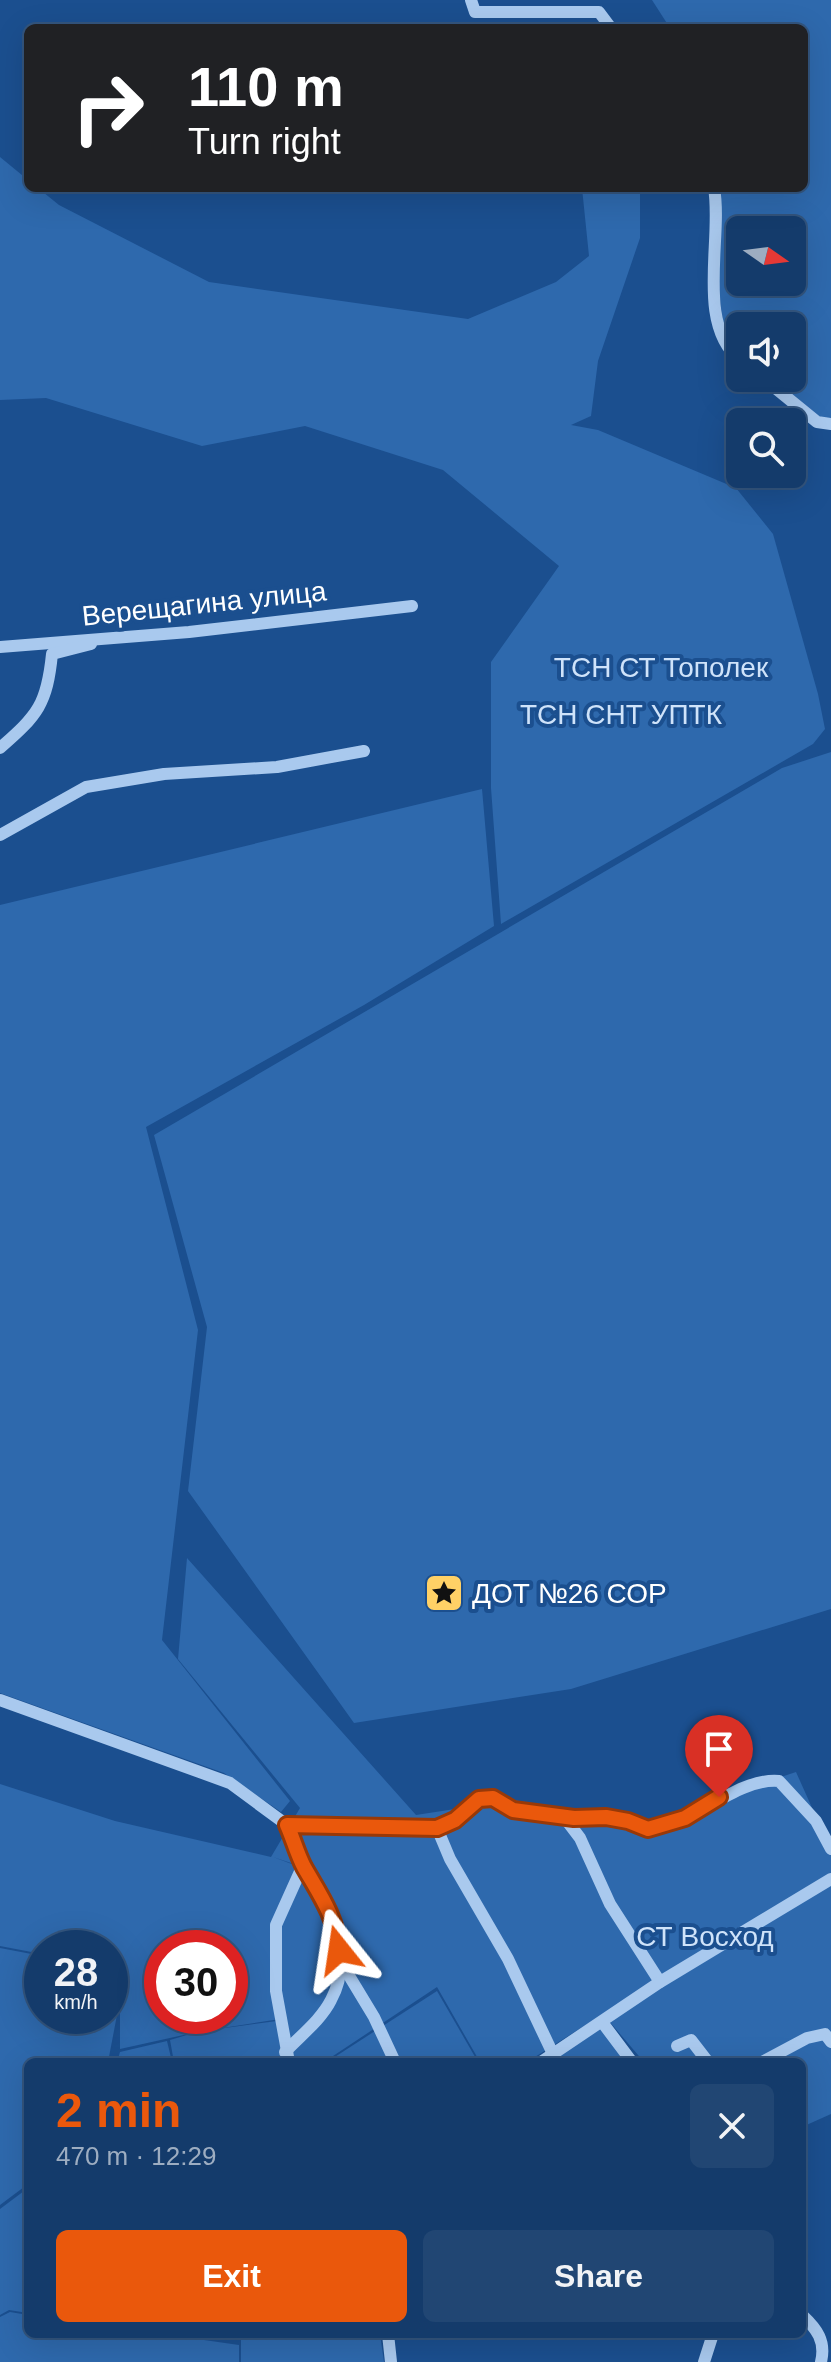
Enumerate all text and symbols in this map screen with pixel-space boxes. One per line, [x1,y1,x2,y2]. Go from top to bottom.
text: 110 m [188,55,344,118]
icon: right [56,56,160,160]
text: Turn right [188,121,341,162]
north arrow [726,216,806,296]
map controls [726,216,806,488]
button: sound [726,312,806,392]
button: search [726,408,806,488]
street label: Верещагина улица [80,575,328,632]
park label: ТСН СТ Тополек [554,652,769,683]
park label: ТСН СНТ УПТК [520,699,723,730]
place icon: ДОТ №26 СОР [423,1572,465,1614]
place label: ДОТ №26 СОР [472,1578,667,1609]
pin [685,1715,753,1797]
icon: arrive [697,1727,741,1771]
position arrow [297,1908,381,1992]
park label: СТ Восход [636,1921,774,1952]
speed limit sign: 30 [144,1930,248,2034]
text: 28 [54,1950,98,1994]
text: km/h [54,1991,98,2013]
text: 2 min [56,2084,181,2137]
button: close [690,2084,774,2168]
text: 470 m · 12:29 [56,2141,216,2171]
button: Exit [56,2230,407,2322]
button: Share [423,2230,774,2322]

